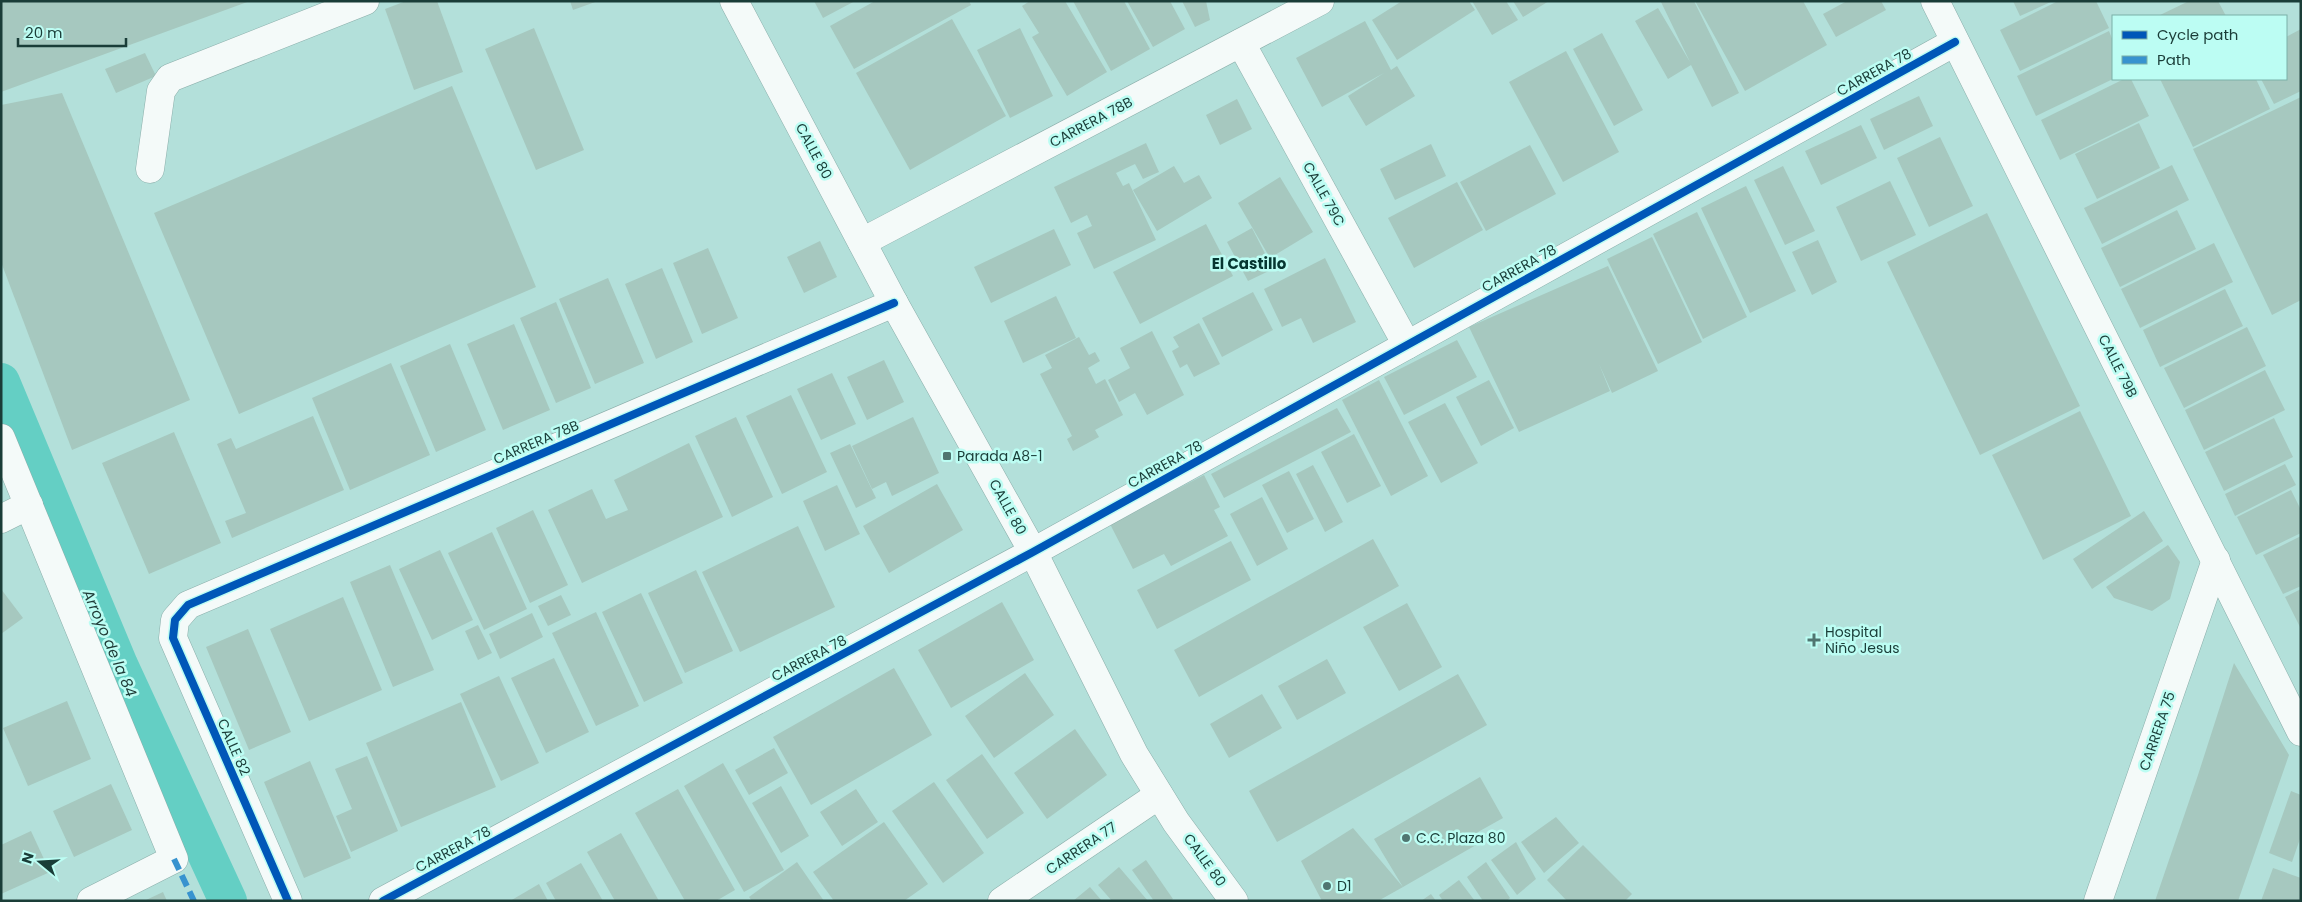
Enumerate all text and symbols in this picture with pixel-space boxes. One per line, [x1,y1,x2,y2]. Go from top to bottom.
scale bar [18,15,125,47]
legend [2112,15,2287,80]
text: 20 m [25,22,63,43]
text: Cycle path [2157,24,2238,45]
street label: CARRERA 78 [1833,43,1915,101]
text: Path [2157,49,2191,70]
street label: CARRERA 78B [1046,92,1136,152]
street label: CALLE 80 [791,119,837,183]
street label: CALLE 79C [1298,158,1350,230]
street label: CARRERA 78 [1478,239,1560,297]
district label: El Castillo [1212,253,1287,274]
street label: CALLE 79B [2094,331,2142,401]
street label: CARRERA 78B [490,415,582,469]
street label: CARRERA 78 [1124,435,1206,493]
place label: Parada A8-1 [957,446,1042,466]
marker: Parada A8-1 [941,450,953,462]
street label: CALLE 80 [984,476,1032,538]
water label: Arroyo de la 84 [78,585,142,700]
place label: Hospital Niño Jesus [1825,622,1900,658]
street label: CARRERA 78 [768,630,850,686]
marker: Hospital Niño Jesus [1807,633,1821,647]
street label: CARRERA 75 [2134,689,2180,773]
street label: CALLE 82 [213,715,255,779]
street label: CARRERA 77 [1042,817,1121,879]
street label: CARRERA 78 [412,821,494,877]
place label: C.C. Plaza 80 [1416,828,1505,848]
street label: CALLE 80 [1179,829,1231,891]
marker: C.C. Plaza 80 [1400,832,1412,844]
north arrow [15,837,65,887]
text: N [16,850,39,866]
place label: D1 [1337,876,1351,896]
marker: D1 [1321,880,1333,892]

